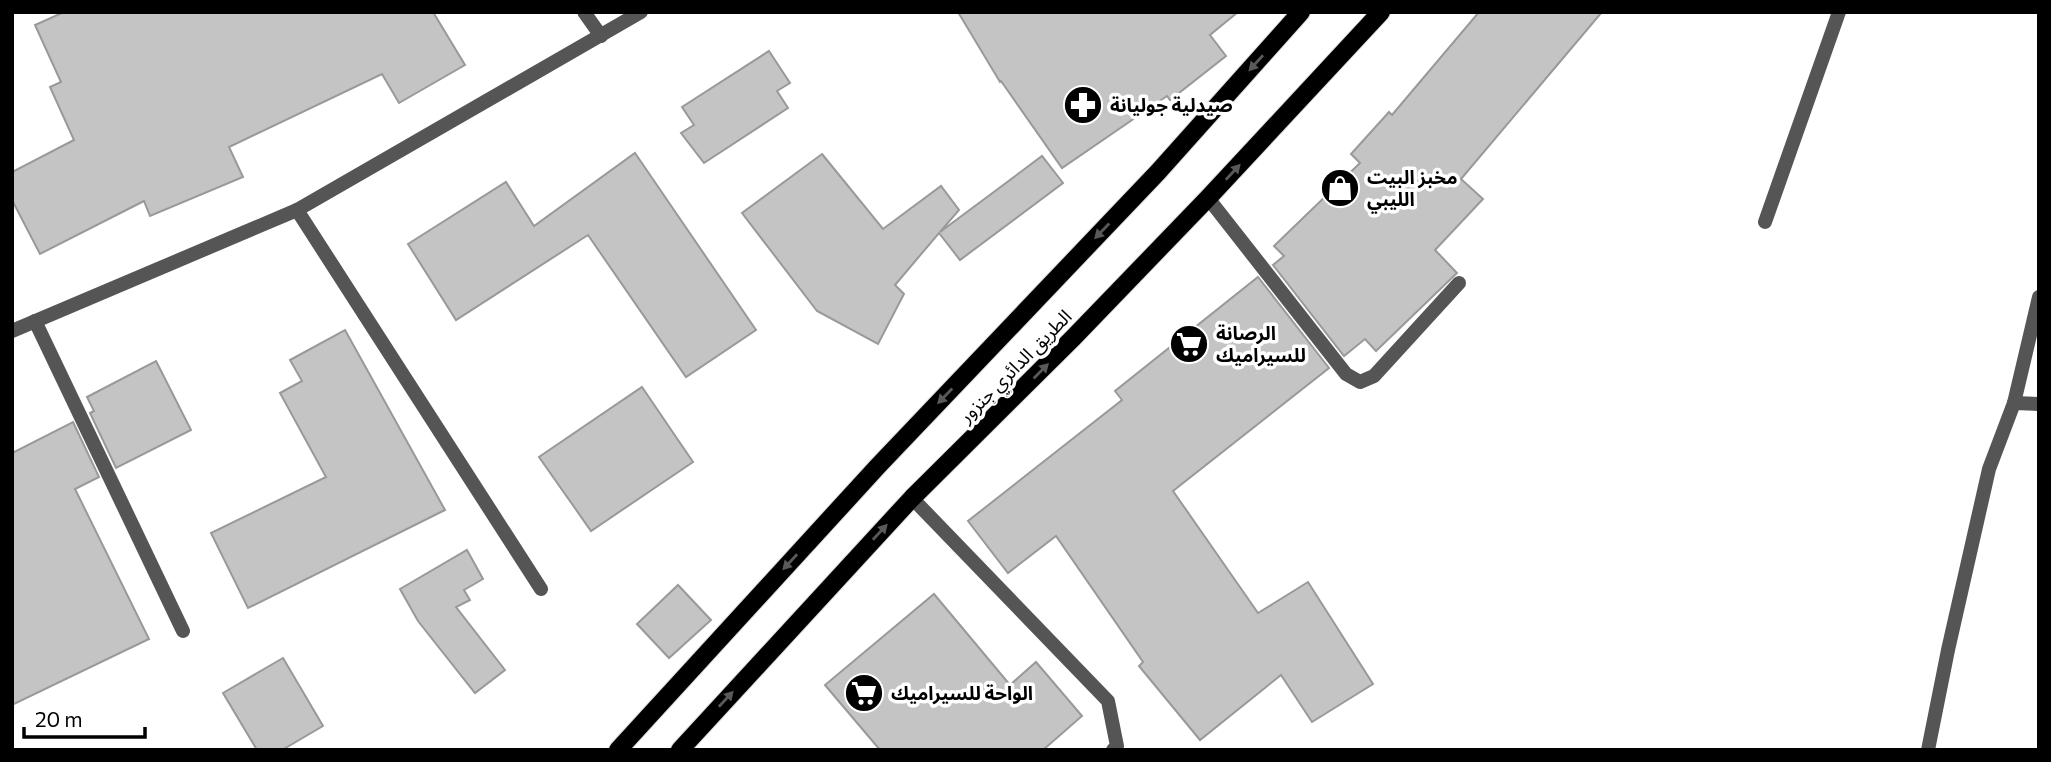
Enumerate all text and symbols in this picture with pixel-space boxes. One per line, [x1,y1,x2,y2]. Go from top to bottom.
one-way arrow [1248,54,1264,72]
pharmacy icon: صيدلية جوليانة [1062,84,1104,126]
place label: صيدلية جوليانة [1110,93,1233,116]
one-way arrow [1225,163,1241,181]
place label: مخبز البيت الليبي [1367,165,1458,214]
shop icon: مخبز البيت الليبي [1319,167,1361,209]
one-way arrow [1095,222,1111,239]
street label: الطريق الدائري جنزور [953,304,1079,431]
place label: الرصانة للسيراميك [1216,321,1306,367]
supermarket icon: الرصانة للسيراميك [1168,323,1210,365]
one-way arrow [1032,362,1049,379]
one-way arrow [938,387,954,404]
one-way arrow [872,524,888,541]
one-way arrow [783,553,799,570]
supermarket icon: الواحة للسيراميك [843,672,885,714]
place label: الواحة للسيراميك [891,681,1033,705]
one-way arrow [718,691,734,708]
scale bar [24,696,145,740]
text: 20 m [35,706,83,731]

